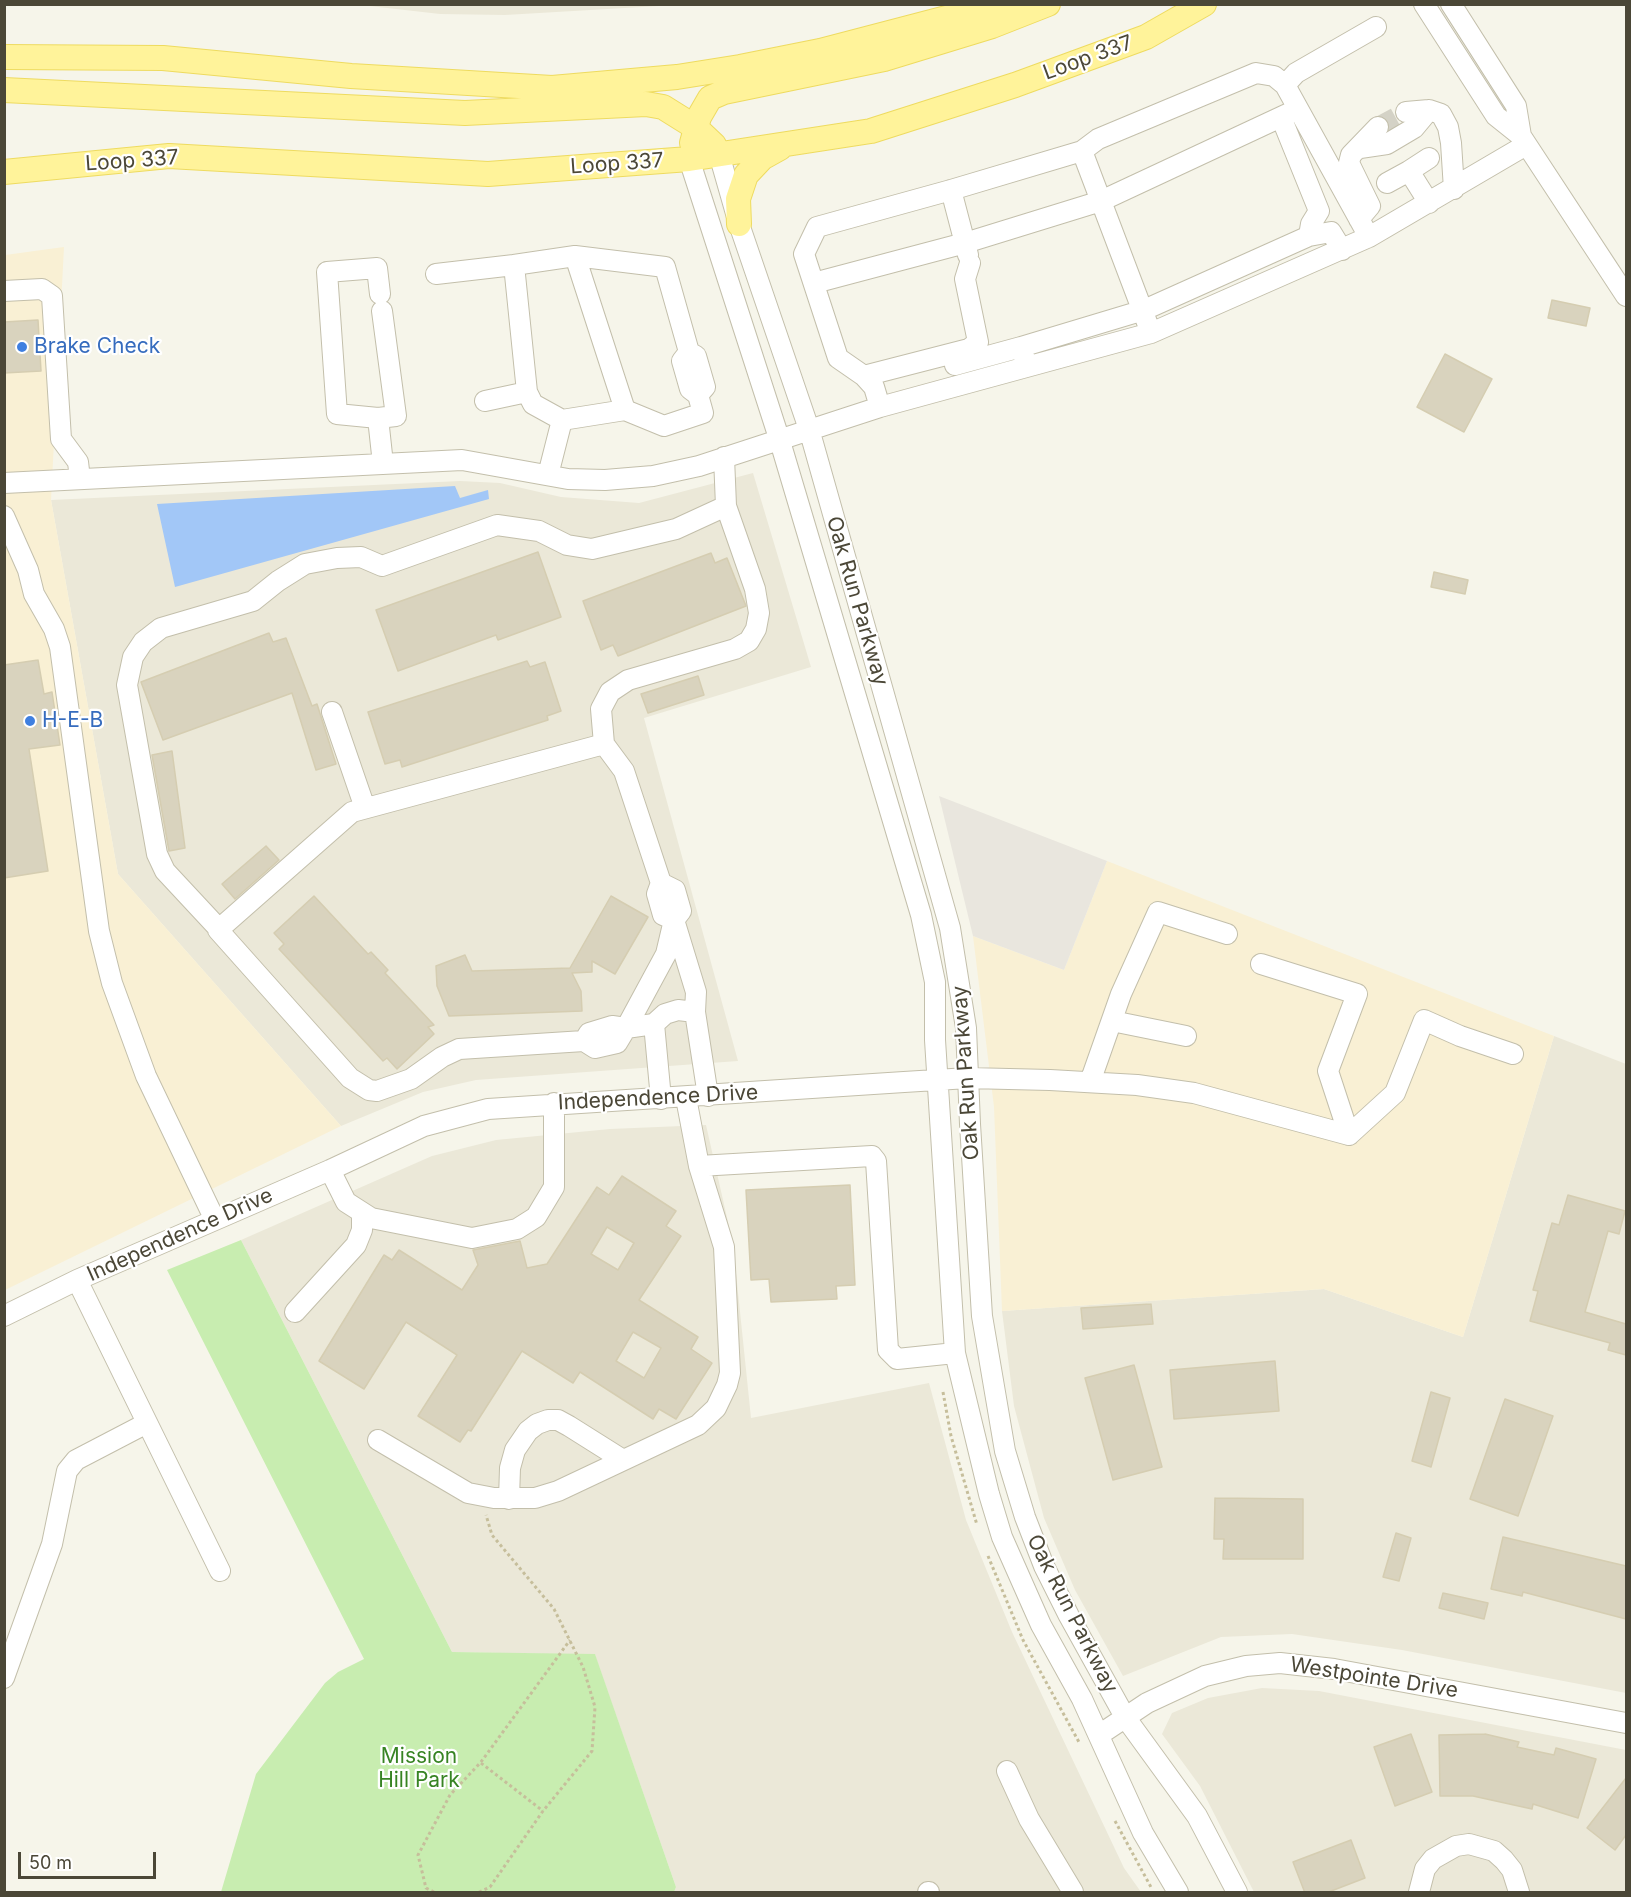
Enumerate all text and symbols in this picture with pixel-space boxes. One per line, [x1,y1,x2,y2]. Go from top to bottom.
street label: Loop 337 [1040,30,1136,86]
street label: Loop 337 [84,145,180,177]
street label: Loop 337 [569,148,665,180]
place label: Brake Check [34,334,160,360]
marker: Brake Check [15,340,29,354]
street label: Oak Run Parkway [821,513,893,689]
place label: H-E-B [42,708,103,734]
marker: H-E-B [23,714,37,728]
street label: Oak Run Parkway [947,985,985,1161]
street label: Independence Drive [557,1080,759,1116]
street label: Independence Drive [83,1183,277,1287]
street label: Oak Run Parkway [1021,1530,1123,1698]
street label: Westpointe Drive [1288,1652,1460,1704]
park label: Mission Hill Park [378,1744,460,1794]
scale bar [21,1840,159,1878]
text: 50 m [29,1852,72,1873]

